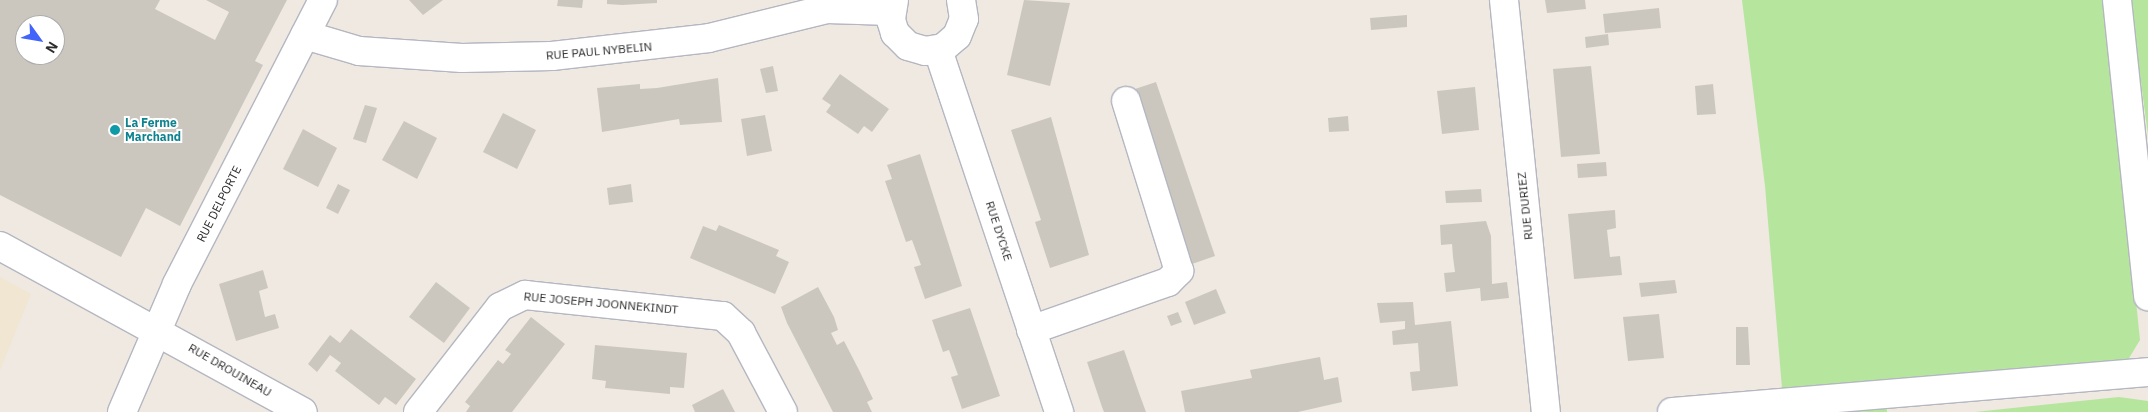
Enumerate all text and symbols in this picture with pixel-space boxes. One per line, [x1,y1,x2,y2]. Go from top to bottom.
north arrow [15,15,65,65]
text: N [42,38,62,56]
street label: RUE PAUL NYBELIN [545,39,653,63]
place label: La Ferme Marchand [125,116,181,144]
marker: La Ferme Marchand [109,124,121,136]
street label: RUE DELPORTE [194,163,244,245]
street label: RUE DURIEZ [1514,171,1536,241]
street label: RUE DYCKE [983,199,1015,263]
street label: RUE JOSEPH JOONNEKINDT [523,289,679,317]
street label: RUE DROUINEAU [186,340,274,400]

